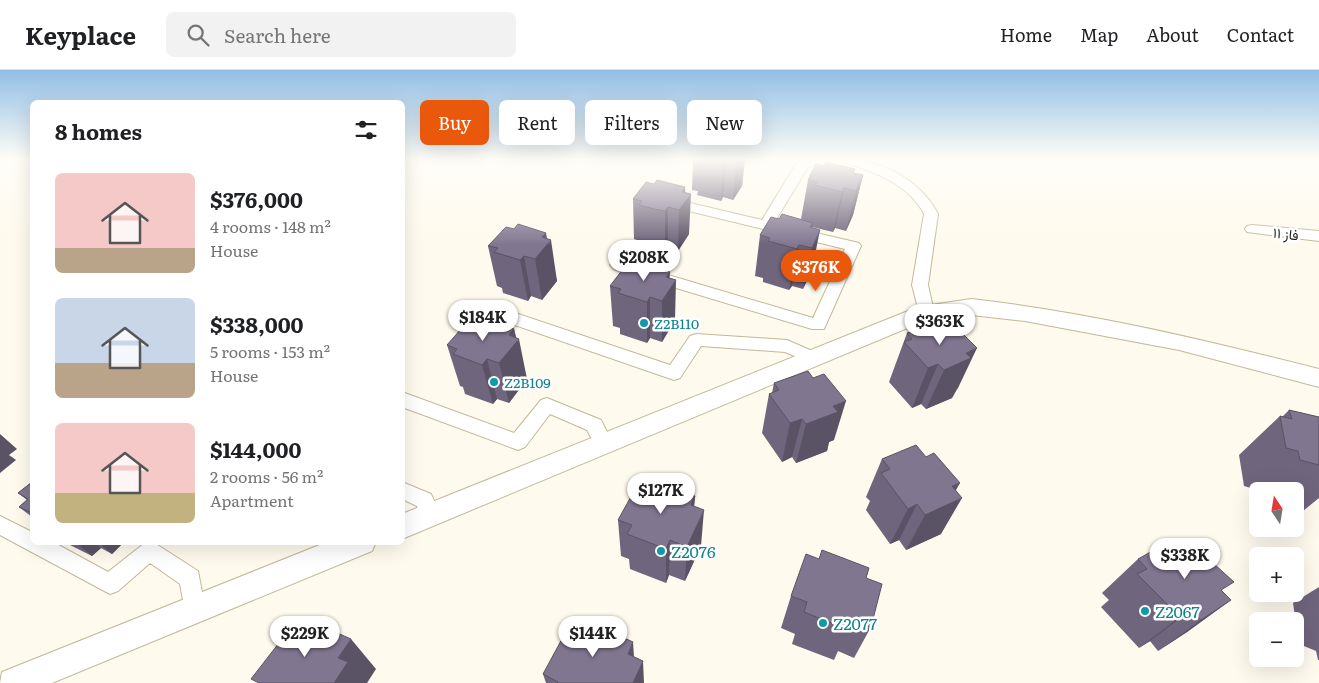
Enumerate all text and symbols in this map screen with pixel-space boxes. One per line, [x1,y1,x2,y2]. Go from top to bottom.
search box [166,12,516,57]
text: Keyplace [25,17,136,52]
icon: search [184,21,212,49]
text: Search here [224,21,331,49]
text: Home [1000,21,1052,48]
text: Map [1080,21,1118,48]
text: About [1146,21,1199,48]
text: Contact [1227,21,1294,48]
chip: Buy [420,100,489,145]
chip: Rent [499,100,575,145]
chip: Filters [585,100,677,145]
chip: New [687,100,762,145]
text: 8 homes [55,115,142,146]
icon: filters [352,116,380,144]
text: $376,000 [210,183,303,214]
icon: home [95,193,155,253]
text: 4 rooms · 148 m² [210,214,331,238]
street label: فاز ۱۱ [1272,222,1300,244]
text: House [210,238,258,262]
pin: $208K [609,240,679,282]
text: $208K [619,244,669,268]
pin: $376K [781,250,851,292]
text: $376K [792,254,840,278]
pin: $184K [448,300,518,342]
text: $184K [459,304,507,328]
pin: $363K [905,304,975,346]
text: $338,000 [210,308,304,339]
text: $363K [915,308,965,332]
place label: Z2B110 [654,313,699,333]
marker: Z2B110 [638,317,650,329]
icon: home [95,318,155,378]
text: 5 rooms · 153 m² [210,339,330,363]
text: House [210,363,258,387]
place label: Z2B109 [504,372,551,392]
marker: Z2B109 [488,376,500,388]
text: $144,000 [210,433,301,464]
icon: home [95,443,155,503]
text: 2 rooms · 56 m² [210,464,323,488]
pin: $127K [626,472,696,515]
text: $127K [638,477,684,501]
north arrow [1249,482,1304,538]
map controls [1249,482,1304,667]
text: Apartment [210,488,294,512]
pin: $338K [1150,538,1220,580]
place label: Z2076 [671,539,716,563]
text: $338K [1160,542,1210,566]
marker: Z2076 [655,545,667,557]
button: + [1249,547,1304,602]
place label: Z2067 [1155,599,1200,623]
marker: Z2067 [1139,605,1151,617]
place label: Z2077 [833,611,877,635]
button: − [1249,612,1304,667]
pin: $229K [270,616,340,658]
pin: $144K [558,616,628,658]
marker: Z2077 [817,617,829,629]
text: $229K [281,620,329,644]
text: $144K [569,620,617,644]

